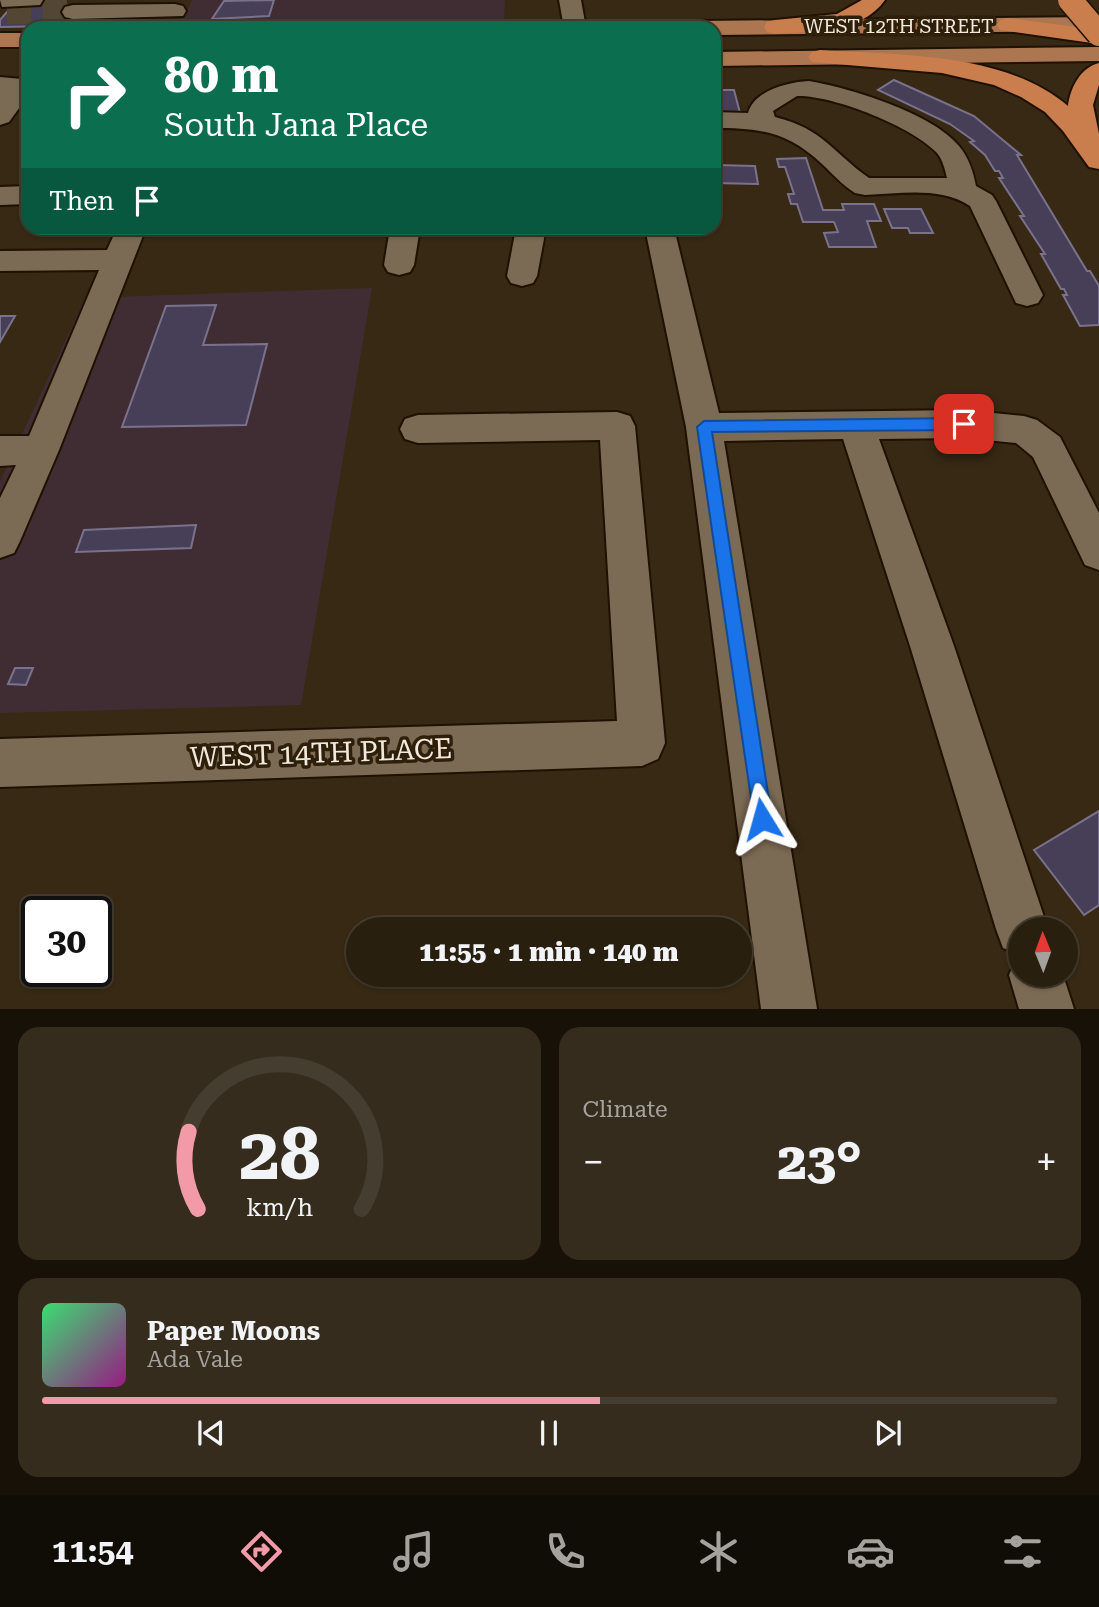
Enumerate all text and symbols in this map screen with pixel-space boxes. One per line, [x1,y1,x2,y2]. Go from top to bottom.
street label: WEST 12TH STREET [804,15,994,38]
text: 80 m [164,47,279,104]
icon: right [49,49,140,140]
text: South Jana Place [164,106,428,144]
icon: arrive [128,182,166,220]
text: Then [49,186,114,216]
pin [934,394,994,454]
icon: arrive [945,405,983,443]
street label: WEST 14TH PLACE [189,732,453,774]
position arrow [725,782,799,856]
speed limit sign: 30 [21,896,112,987]
north arrow [1008,917,1078,987]
map controls [1008,917,1078,987]
text: 11:55 · 1 min · 140 m [419,937,679,967]
text: Climate [583,1096,668,1123]
text: 28 [238,1113,320,1198]
text: 23° [778,1131,862,1192]
text: − [583,1140,604,1184]
text: + [1036,1140,1057,1184]
text: km/h [246,1193,313,1222]
text: Paper Moons [147,1316,320,1346]
text: Ada Vale [147,1346,243,1373]
icon: previous [192,1414,230,1452]
icon: pause [530,1414,568,1452]
icon: next [869,1414,907,1452]
icon: directions [237,1527,286,1576]
icon: music [389,1527,438,1576]
icon: phone [541,1527,590,1576]
icon: climate [694,1527,743,1576]
icon: car [846,1527,895,1576]
icon: filters [998,1527,1047,1576]
text: 11:54 [52,1532,133,1570]

